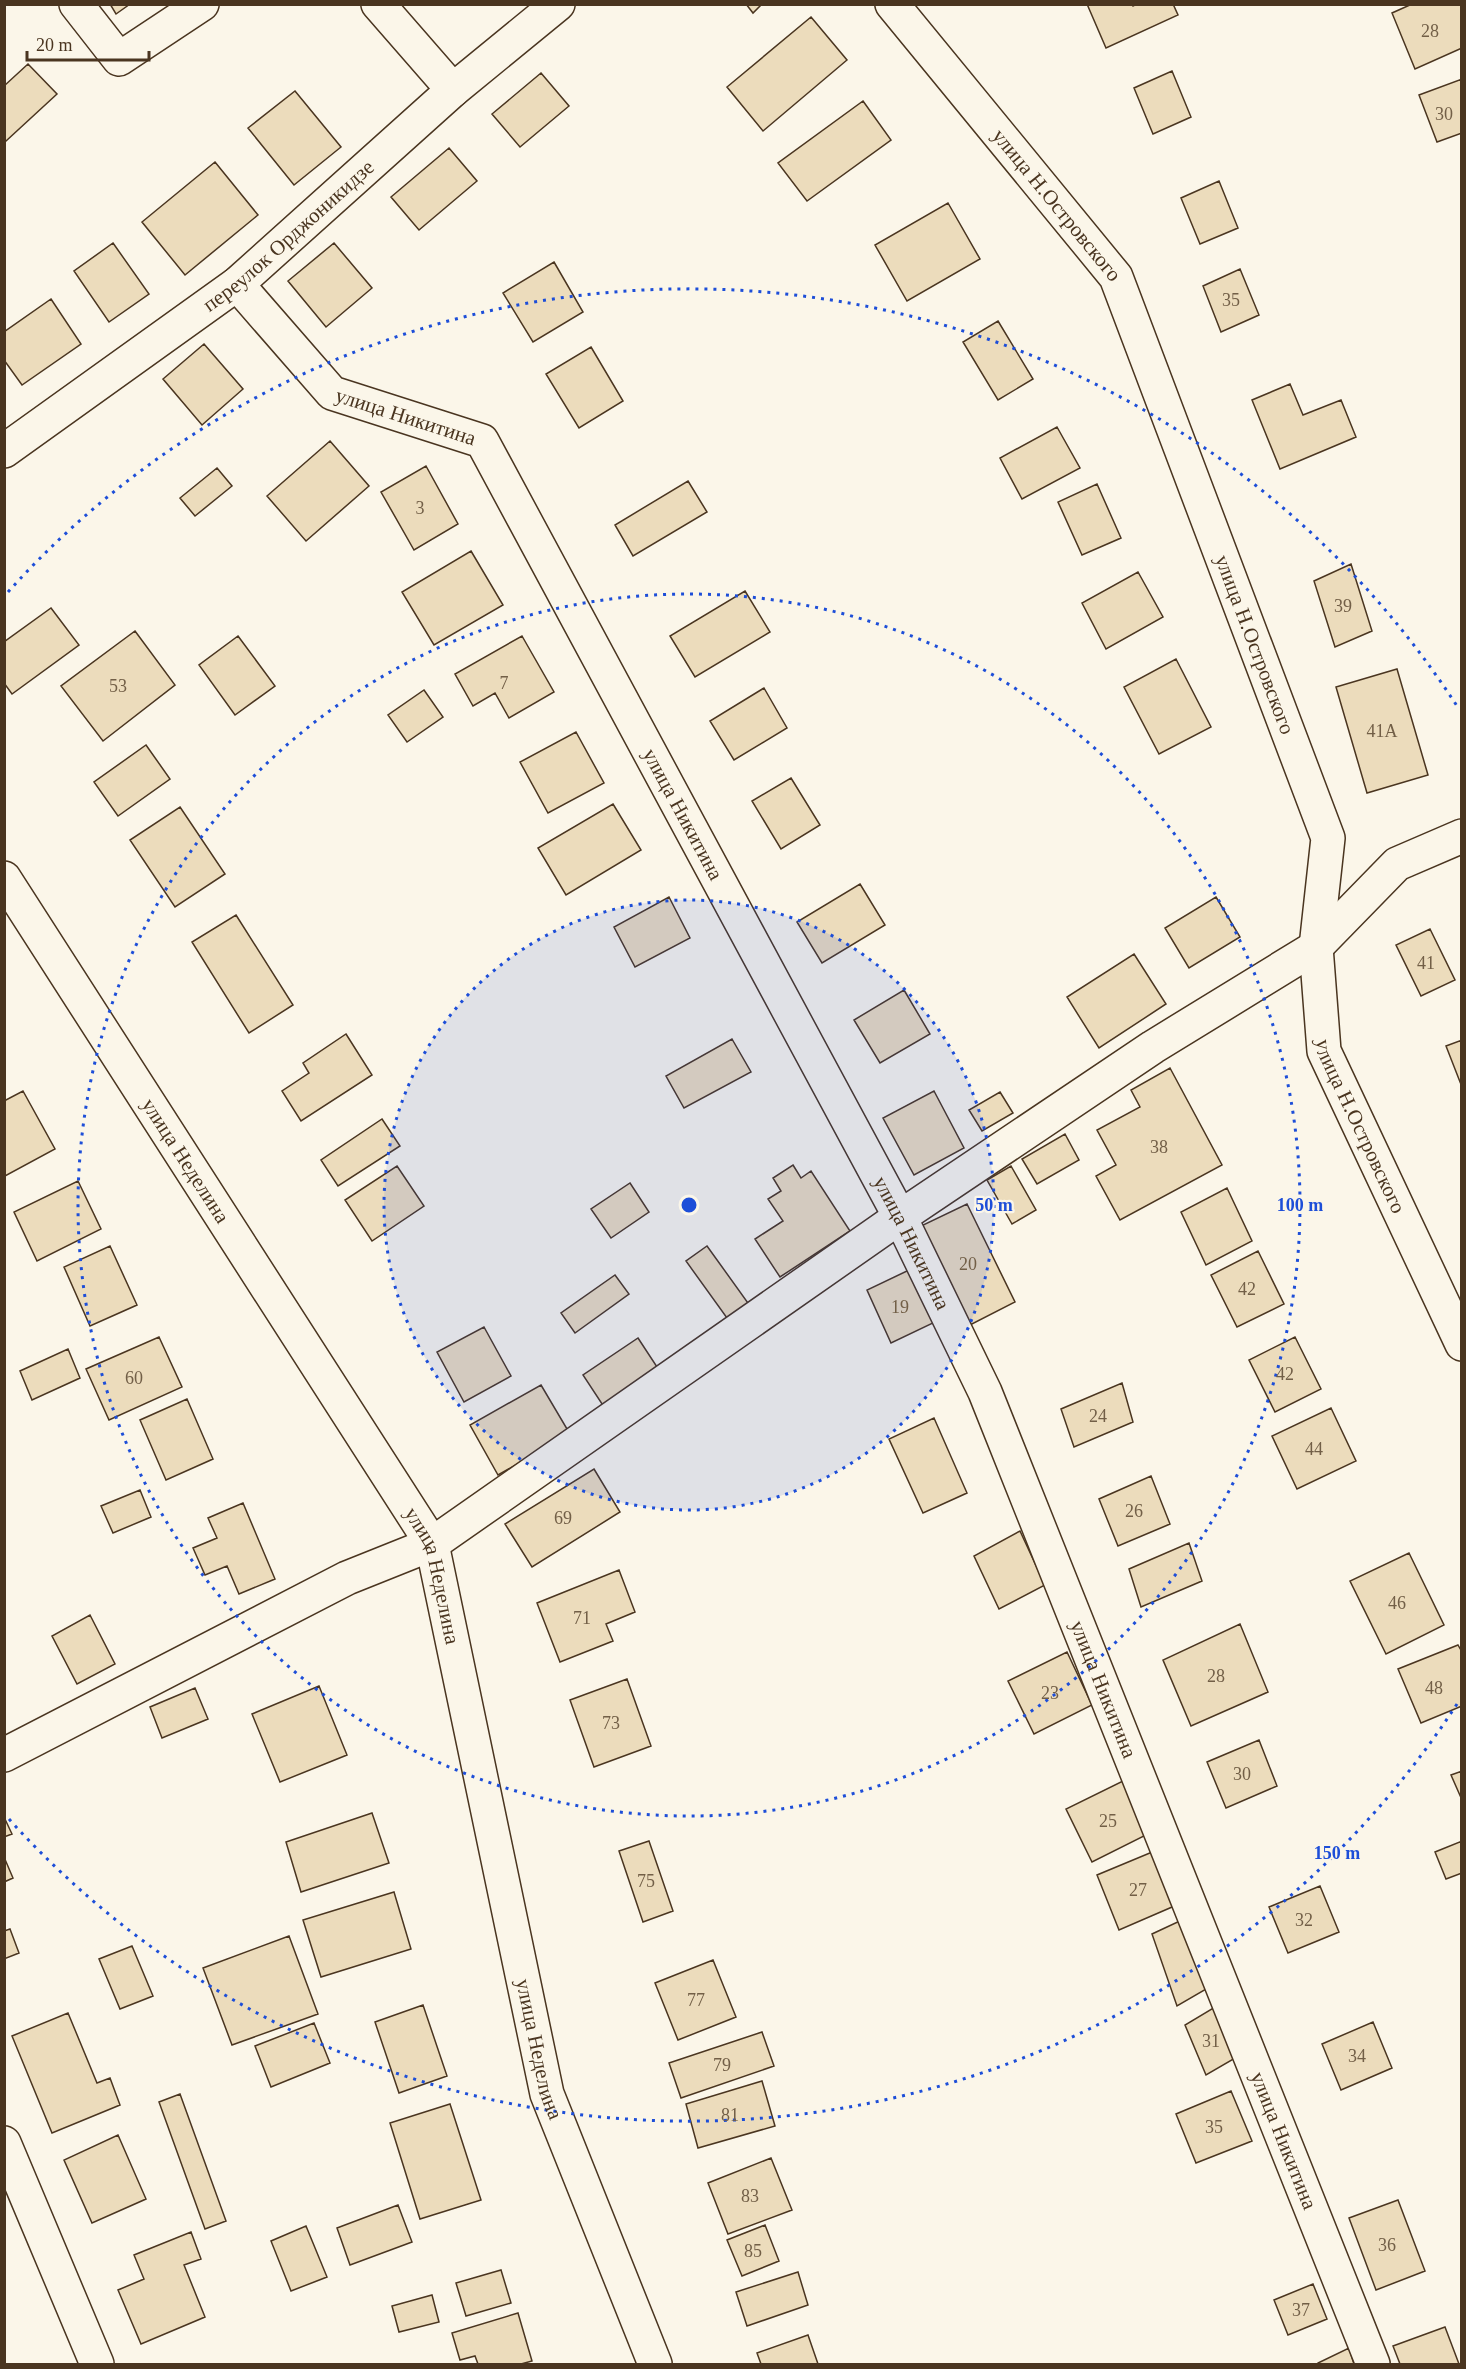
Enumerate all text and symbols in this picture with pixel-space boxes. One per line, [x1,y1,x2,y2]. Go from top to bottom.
house number: 28 [1421,21,1439,41]
scale bar [27,24,148,62]
text: 20 m [36,35,73,55]
house number: 30 [1435,104,1453,124]
street label: улица Н.Островского [987,124,1126,286]
street label: переулок Орджоникидзе [198,155,379,317]
house number: 35 [1222,290,1240,310]
street label: улица Никитина [333,383,480,450]
house number: 3 [416,498,425,518]
street label: улица Н.Островского [1210,551,1300,738]
house number: 39 [1334,596,1352,616]
house number: 7 [500,673,509,693]
house number: 53 [109,676,127,696]
house number: 41А [1367,721,1398,741]
street label: улица Никитина [638,744,729,885]
house number: 41 [1417,953,1435,973]
street label: улица Н.Островского [1311,1038,1411,1217]
street label: улица Неделина [137,1094,235,1228]
house number: 38 [1150,1137,1168,1157]
street label: улица Никитина [868,1172,955,1314]
centre of rings [679,1195,699,1215]
text: 50 m [975,1195,1013,1215]
text: 100 m [1277,1195,1323,1215]
house number: 20 [959,1254,977,1274]
house number: 42 [1238,1279,1256,1299]
house number: 19 [891,1297,909,1317]
house number: 42 [1276,1364,1294,1384]
house number: 60 [125,1368,143,1388]
house number: 24 [1089,1406,1107,1426]
house number: 44 [1305,1439,1323,1459]
house number: 26 [1125,1501,1143,1521]
street label: улица Неделина [399,1503,465,1647]
house number: 69 [554,1508,572,1528]
house number: 46 [1388,1593,1406,1613]
house number: 71 [573,1608,591,1628]
street label: улица Никитина [1065,1617,1142,1762]
house number: 28 [1207,1666,1225,1686]
house number: 48 [1425,1678,1443,1698]
house number: 23 [1041,1683,1059,1703]
house number: 73 [602,1713,620,1733]
house number: 30 [1233,1764,1251,1784]
house number: 25 [1099,1811,1117,1831]
text: 150 m [1314,1843,1360,1863]
house number: 75 [637,1871,655,1891]
house number: 27 [1129,1880,1147,1900]
house number: 32 [1295,1910,1313,1930]
street label: улица Неделина [511,1977,568,2123]
house number: 77 [687,1990,705,2010]
house number: 31 [1202,2031,1220,2051]
house number: 34 [1348,2046,1366,2066]
house number: 79 [713,2055,731,2075]
street label: улица Никитина [1246,2068,1322,2213]
house number: 81 [721,2105,739,2125]
house number: 35 [1205,2117,1223,2137]
house number: 83 [741,2186,759,2206]
house number: 36 [1378,2235,1396,2255]
house number: 85 [744,2241,762,2261]
house number: 37 [1292,2300,1310,2320]

